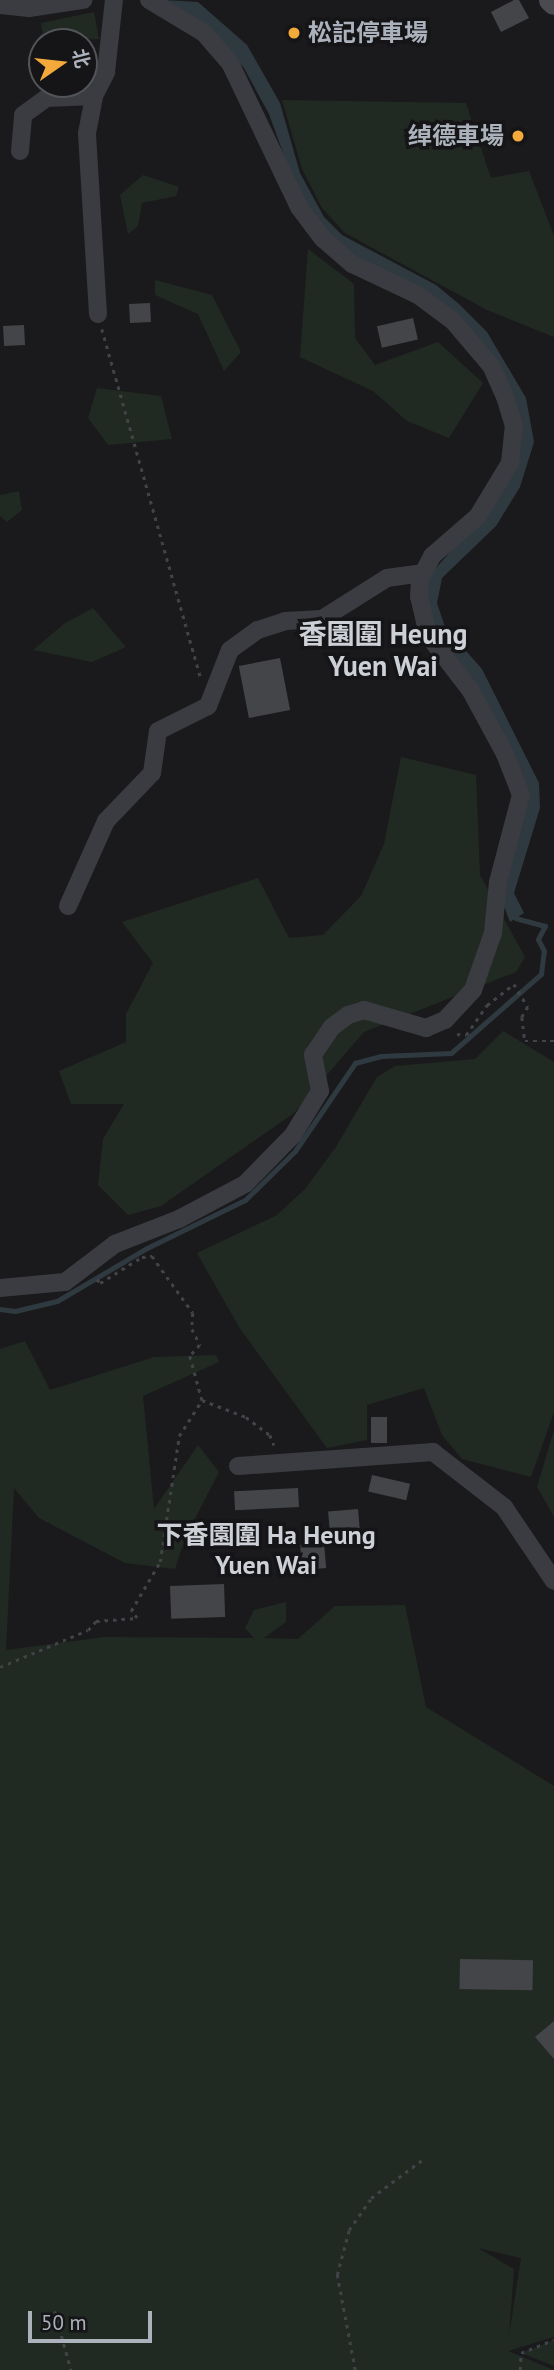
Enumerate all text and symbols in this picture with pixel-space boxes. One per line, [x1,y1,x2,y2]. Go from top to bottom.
place label: 松記停車場 [308,19,428,47]
marker: 松記停車場 [286,25,302,41]
north arrow [28,28,98,98]
text: 北 [67,46,95,71]
place label: 绰德車場 [408,122,504,150]
marker: 绰德車場 [510,128,526,144]
district label: 香園圍 Heung Yuen Wai [299,617,467,683]
district label: 下香園圍 Ha Heung Yuen Wai [156,1519,376,1580]
scale bar [32,2296,156,2340]
text: 50 m [41,2309,87,2336]

